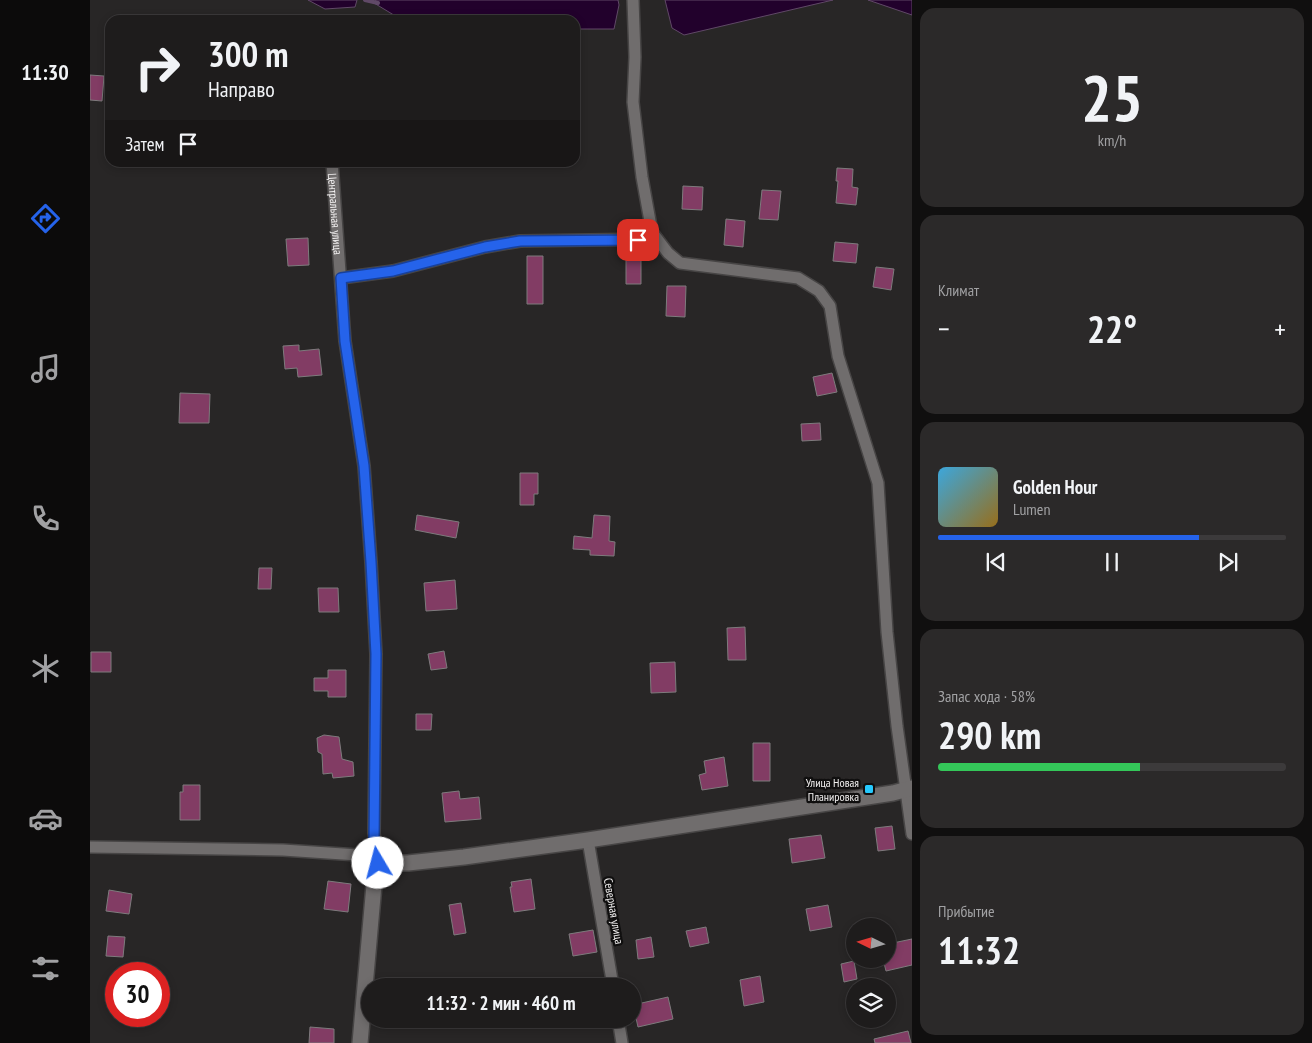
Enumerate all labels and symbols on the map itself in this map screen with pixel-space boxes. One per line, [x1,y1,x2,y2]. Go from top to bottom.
street label: Центральная улица [325,173,346,255]
pin [617,219,659,261]
place label: Улица Новая Планировка [806,775,859,804]
marker: Улица Новая Планировка [863,783,875,795]
position arrow [351,836,403,888]
street label: Северная улица [601,877,627,945]
north arrow [846,918,896,968]
speed limit sign: 30 [105,962,170,1027]

